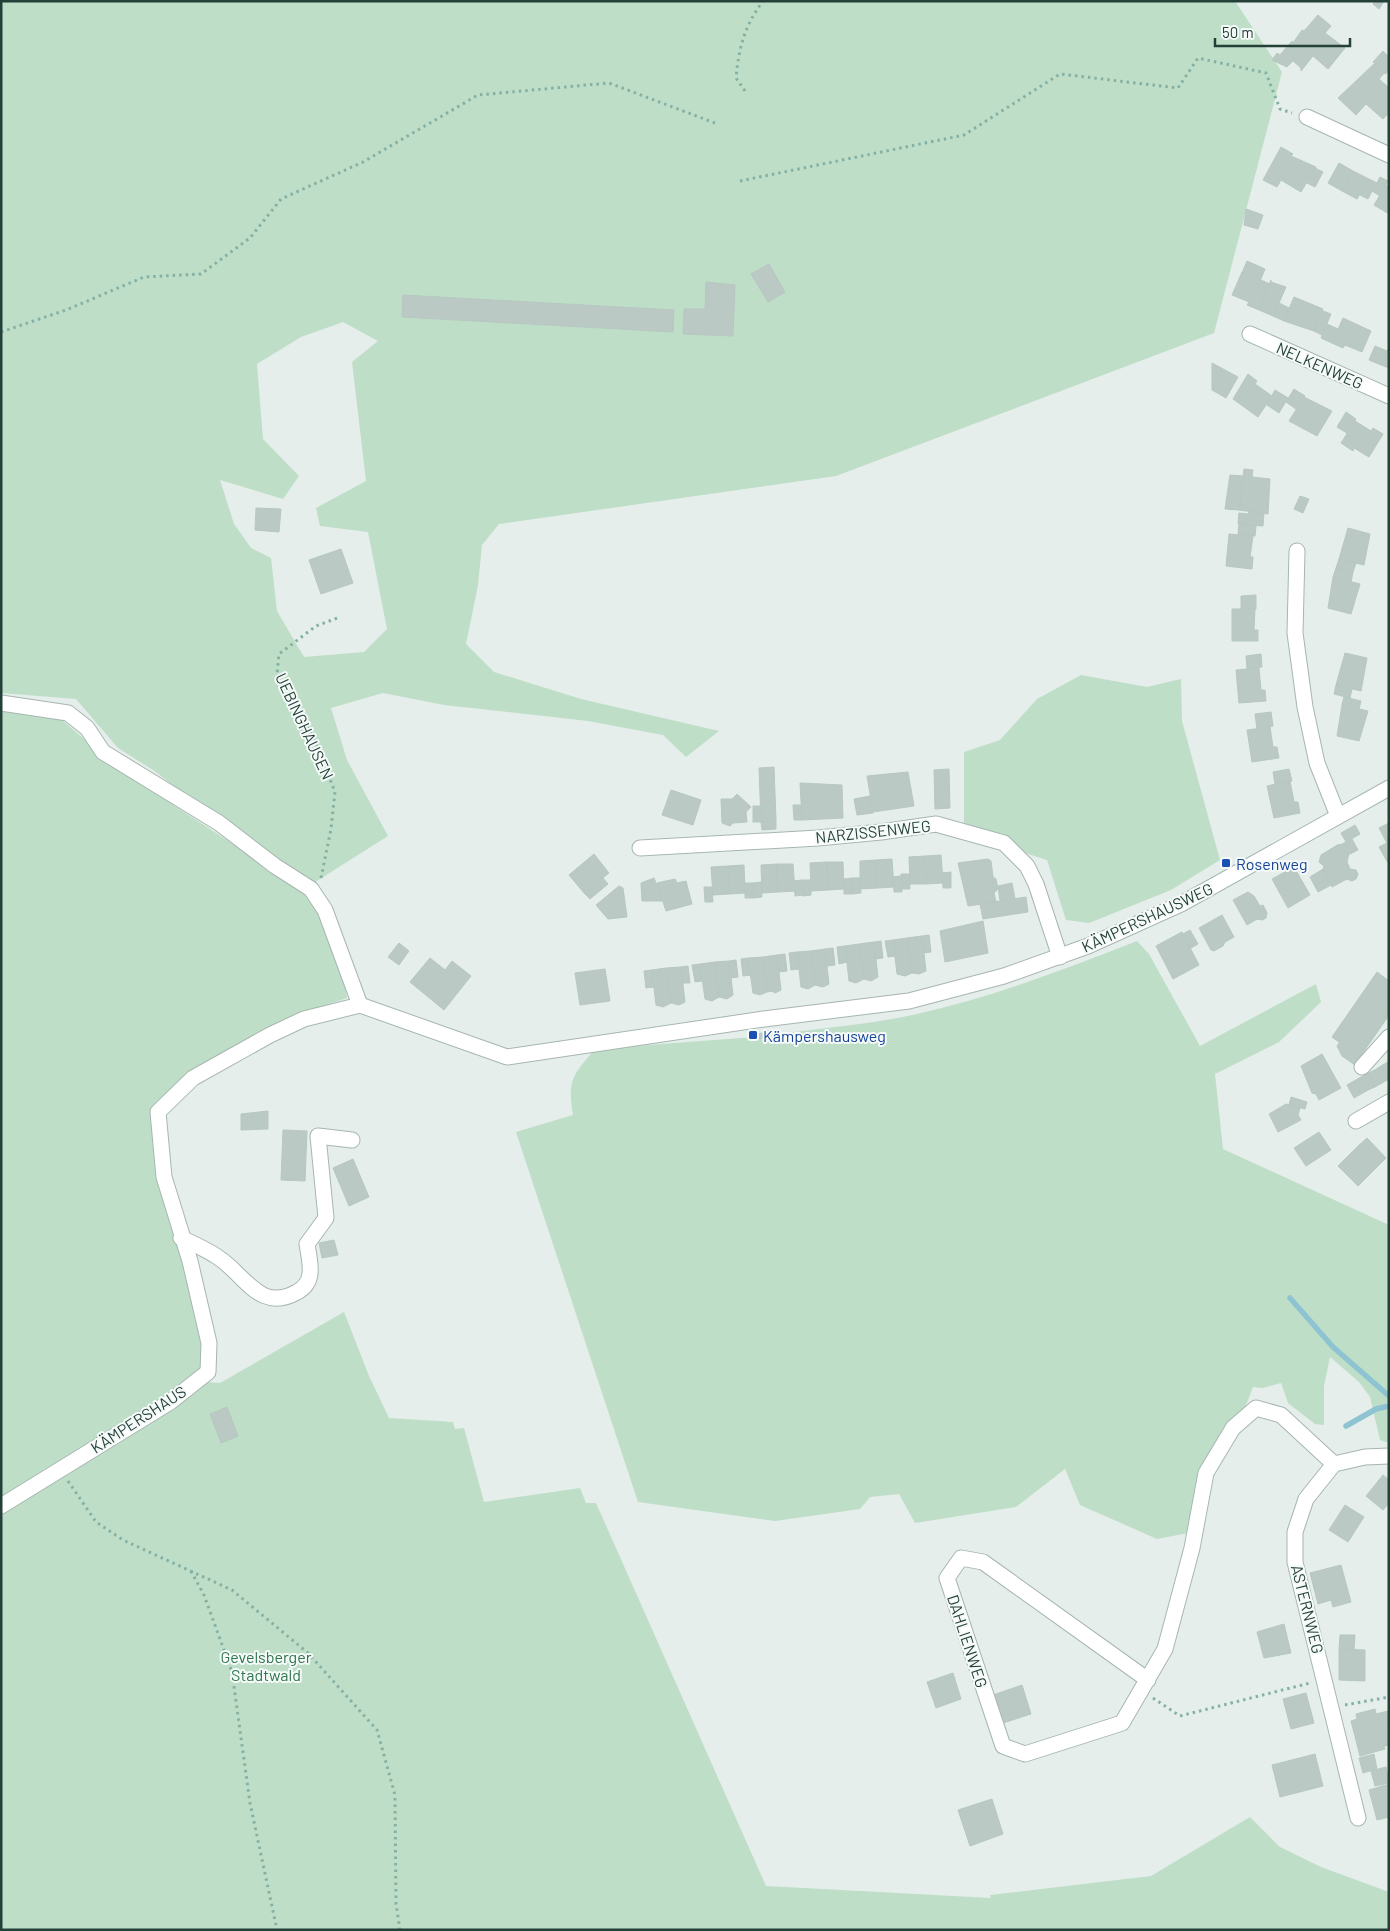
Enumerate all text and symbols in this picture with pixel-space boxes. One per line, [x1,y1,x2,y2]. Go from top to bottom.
scale bar [1215,15,1350,47]
text: 50 m [1222,23,1254,41]
street label: NELKENWEG [1274,337,1366,393]
street label: UEBINGHAUSEN [272,670,338,782]
street label: NARZISSENWEG [814,816,932,846]
place label: Rosenweg [1236,854,1308,873]
marker: Rosenweg [1220,857,1232,869]
street label: KÄMPERSHAUSWEG [1078,878,1216,956]
place label: Kämpershausweg [763,1026,886,1045]
marker: Kämpershausweg [747,1029,759,1041]
street label: KÄMPERSHAUS [87,1381,189,1457]
street label: ASTERNWEG [1288,1563,1328,1655]
street label: DAHLIENWEG [944,1592,992,1690]
park label: Gevelsberger Stadtwald [220,1647,312,1684]

